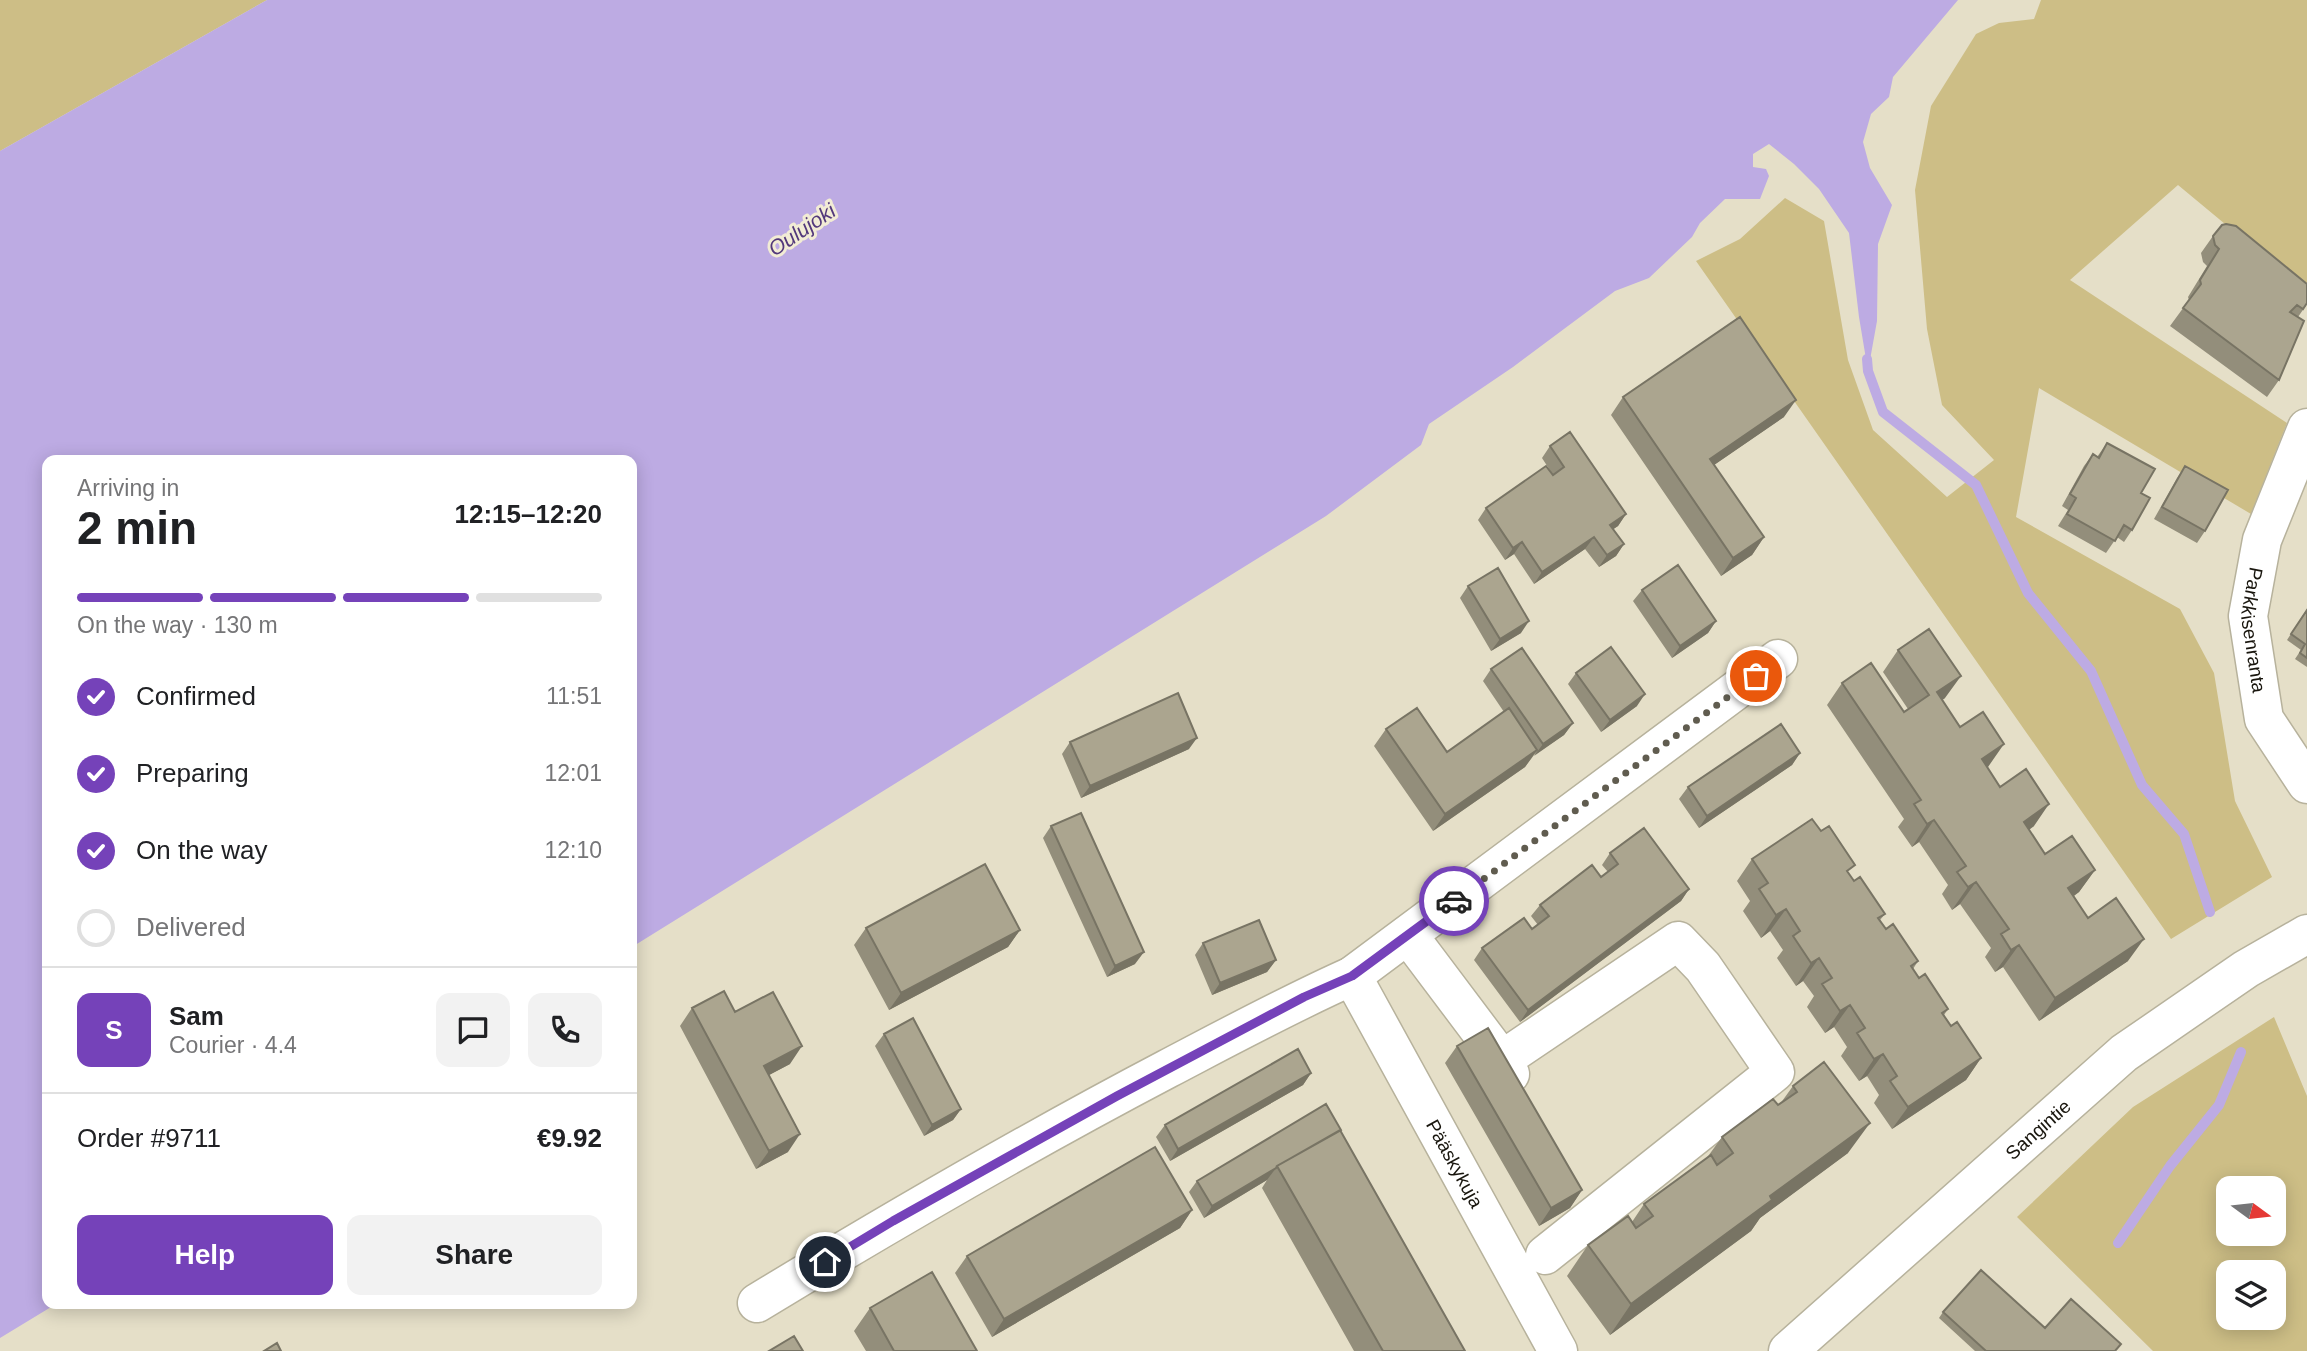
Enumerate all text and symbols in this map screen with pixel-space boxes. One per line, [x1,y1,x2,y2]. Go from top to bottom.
water label: Oulujoki [764,198,841,260]
text: Arriving in [77,475,179,501]
text: 12:15–12:20 [455,499,602,529]
text: 2 min [77,502,197,554]
street label: Parkkisenranta [2237,565,2270,695]
text: On the way · 130 m [77,612,278,638]
pin [1726,646,1786,706]
icon: bag [1737,657,1775,695]
icon: check [77,678,115,716]
text: Confirmed [136,681,256,711]
text: 11:51 [546,683,602,709]
icon: check [77,755,115,793]
text: Preparing [136,758,249,788]
text: 12:01 [544,760,602,786]
icon: check [77,832,115,870]
text: On the way [136,835,268,865]
text: 12:10 [544,837,602,863]
courier [1419,866,1489,936]
icon: car [1435,882,1473,920]
text: Delivered [136,912,246,942]
button: chat [436,993,510,1067]
button: phone [528,993,602,1067]
text: Sam [169,1001,224,1031]
text: S [105,1015,123,1045]
text: Courier · 4.4 [169,1032,297,1058]
street label: Sangintie [2002,1096,2075,1164]
street label: Pääskykuja [1422,1116,1487,1212]
text: Order #9711 [77,1123,221,1153]
text: €9.92 [537,1123,602,1153]
north arrow [2216,1176,2286,1246]
map controls [2216,1176,2286,1330]
button: Help [77,1215,333,1295]
button: Share [347,1215,602,1295]
pin [795,1232,855,1292]
icon: home [806,1243,844,1281]
button: layers [2216,1260,2286,1330]

